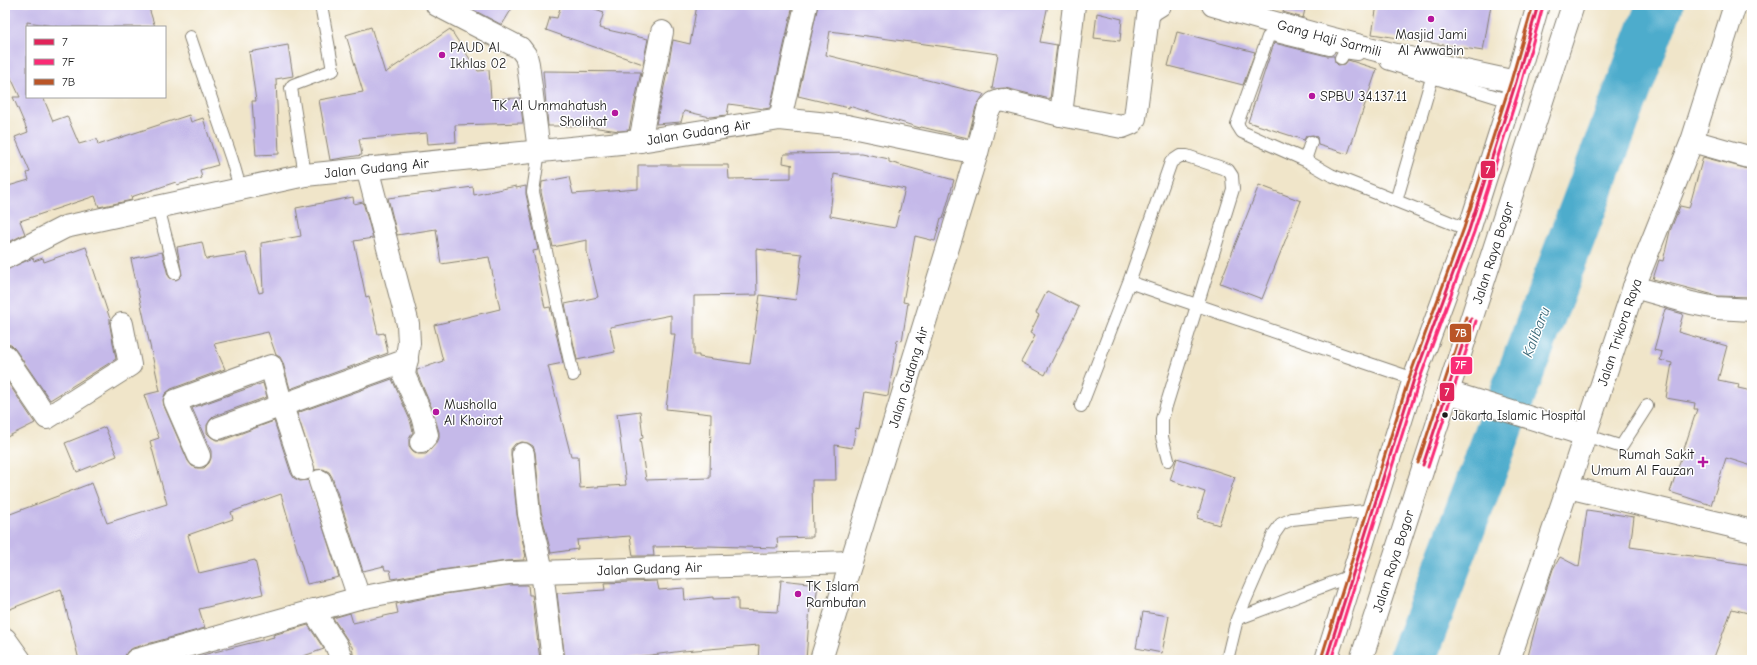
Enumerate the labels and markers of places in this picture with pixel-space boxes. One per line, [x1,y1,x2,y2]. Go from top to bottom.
marker: Masjid Jami Al Awwabin [1426,14,1436,24]
place label: Masjid Jami Al Awwabin [1395,26,1467,59]
place label: PAUD Al Ikhlas 02 [450,39,506,72]
marker: PAUD Al Ikhlas 02 [437,50,447,60]
place label: SPBU 34.137.11 [1320,88,1407,105]
marker: SPBU 34.137.11 [1307,91,1317,101]
place label: TK Al Ummahatush Sholihat [492,97,608,130]
marker: TK Al Ummahatush Sholihat [610,108,620,118]
place label: Musholla Al Khoirot [444,396,503,429]
marker: Musholla Al Khoirot [431,407,441,417]
place label: Jakarta Islamic Hospital [1452,408,1586,423]
marker: Jakarta Islamic Hospital [1440,410,1450,420]
place label: Rumah Sakit Umum Al Fauzan [1591,446,1695,479]
marker: Rumah Sakit Umum Al Fauzan [1697,456,1709,468]
place label: TK Islam Rambutan [806,578,866,611]
marker: TK Islam Rambutan [793,589,803,599]

